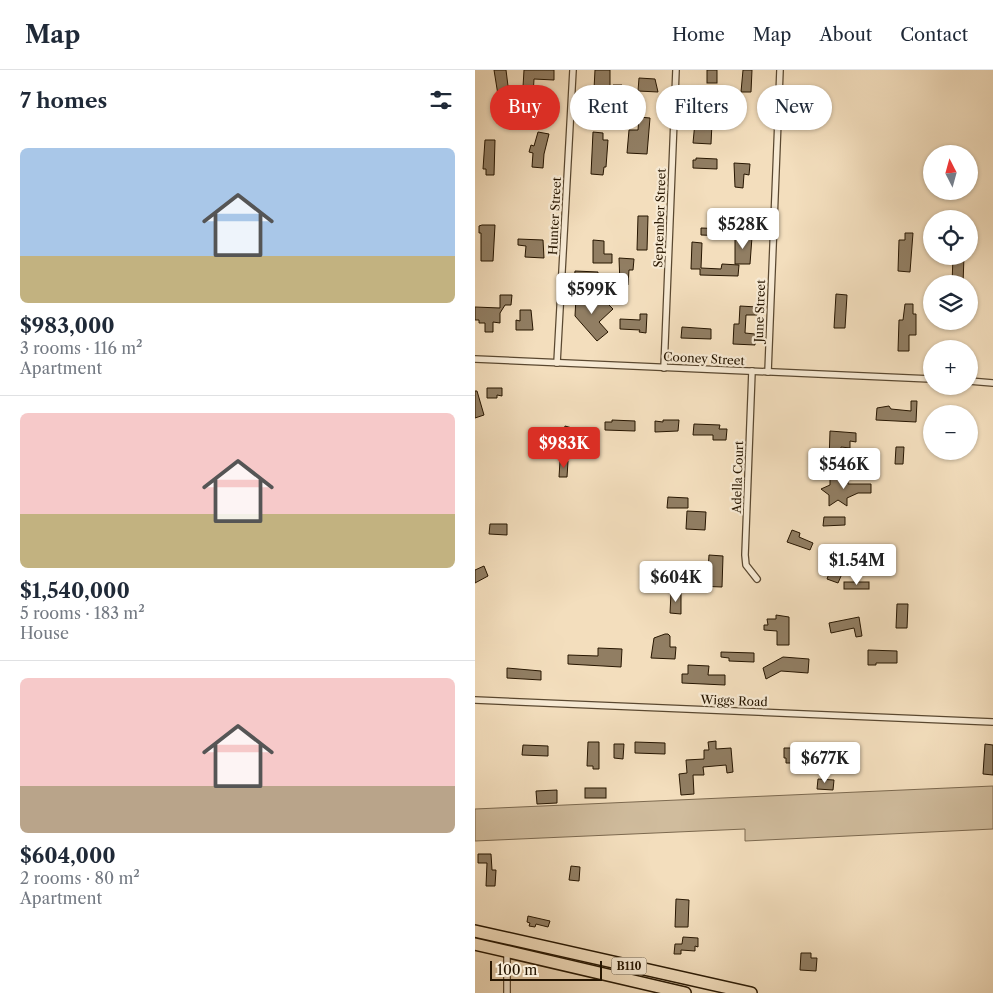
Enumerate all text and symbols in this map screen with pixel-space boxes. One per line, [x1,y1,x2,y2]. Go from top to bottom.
text: Map [25,20,80,49]
text: Home [672,24,725,46]
text: Map [753,24,791,46]
text: About [819,24,872,46]
text: Contact [900,24,968,46]
chip: Buy [490,85,560,130]
chip: Rent [570,85,646,130]
chip: Filters [656,85,747,130]
chip: New [757,85,832,130]
icon: filters [427,86,455,114]
text: 7 homes [20,88,107,113]
north arrow [923,145,977,200]
map controls [923,145,978,460]
street label: September Street [650,167,669,268]
street label: Hunter Street [545,176,564,255]
icon: home [193,180,283,270]
pin: $528K [708,208,778,250]
button: locate [923,210,978,265]
text: $528K [718,214,768,234]
pin: $599K [557,272,627,315]
button: layers [923,275,978,330]
text: $599K [567,279,617,299]
street label: June Street [751,279,768,345]
text: $983,000 [20,313,115,338]
text: 3 rooms · 116 m² [20,338,143,358]
button: + [923,340,978,395]
street label: Cooney Street [663,349,746,368]
text: Apartment [20,358,102,378]
button: − [923,405,978,460]
pin: $983K [529,426,599,469]
text: $983K [539,433,589,453]
street label: Adella Court [729,440,746,515]
icon: home [193,446,283,536]
pin: $546K [809,448,879,490]
text: $546K [819,454,869,474]
pin: $1.54M [816,544,898,586]
text: $1.54M [829,550,885,570]
pin: $604K [641,560,711,603]
text: $604K [651,567,701,587]
text: $1,540,000 [20,578,130,603]
text: 5 rooms · 183 m² [20,603,145,623]
text: House [20,623,69,643]
street label: Wiggs Road [699,692,769,709]
icon: home [193,711,283,801]
pin: $677K [790,742,860,784]
text: $677K [801,748,849,768]
text: $604,000 [20,843,116,868]
text: 2 rooms · 80 m² [20,868,140,888]
text: Apartment [20,888,102,908]
scale bar [490,958,603,981]
road number: B110 [611,958,647,974]
text: 100 m [497,961,537,979]

